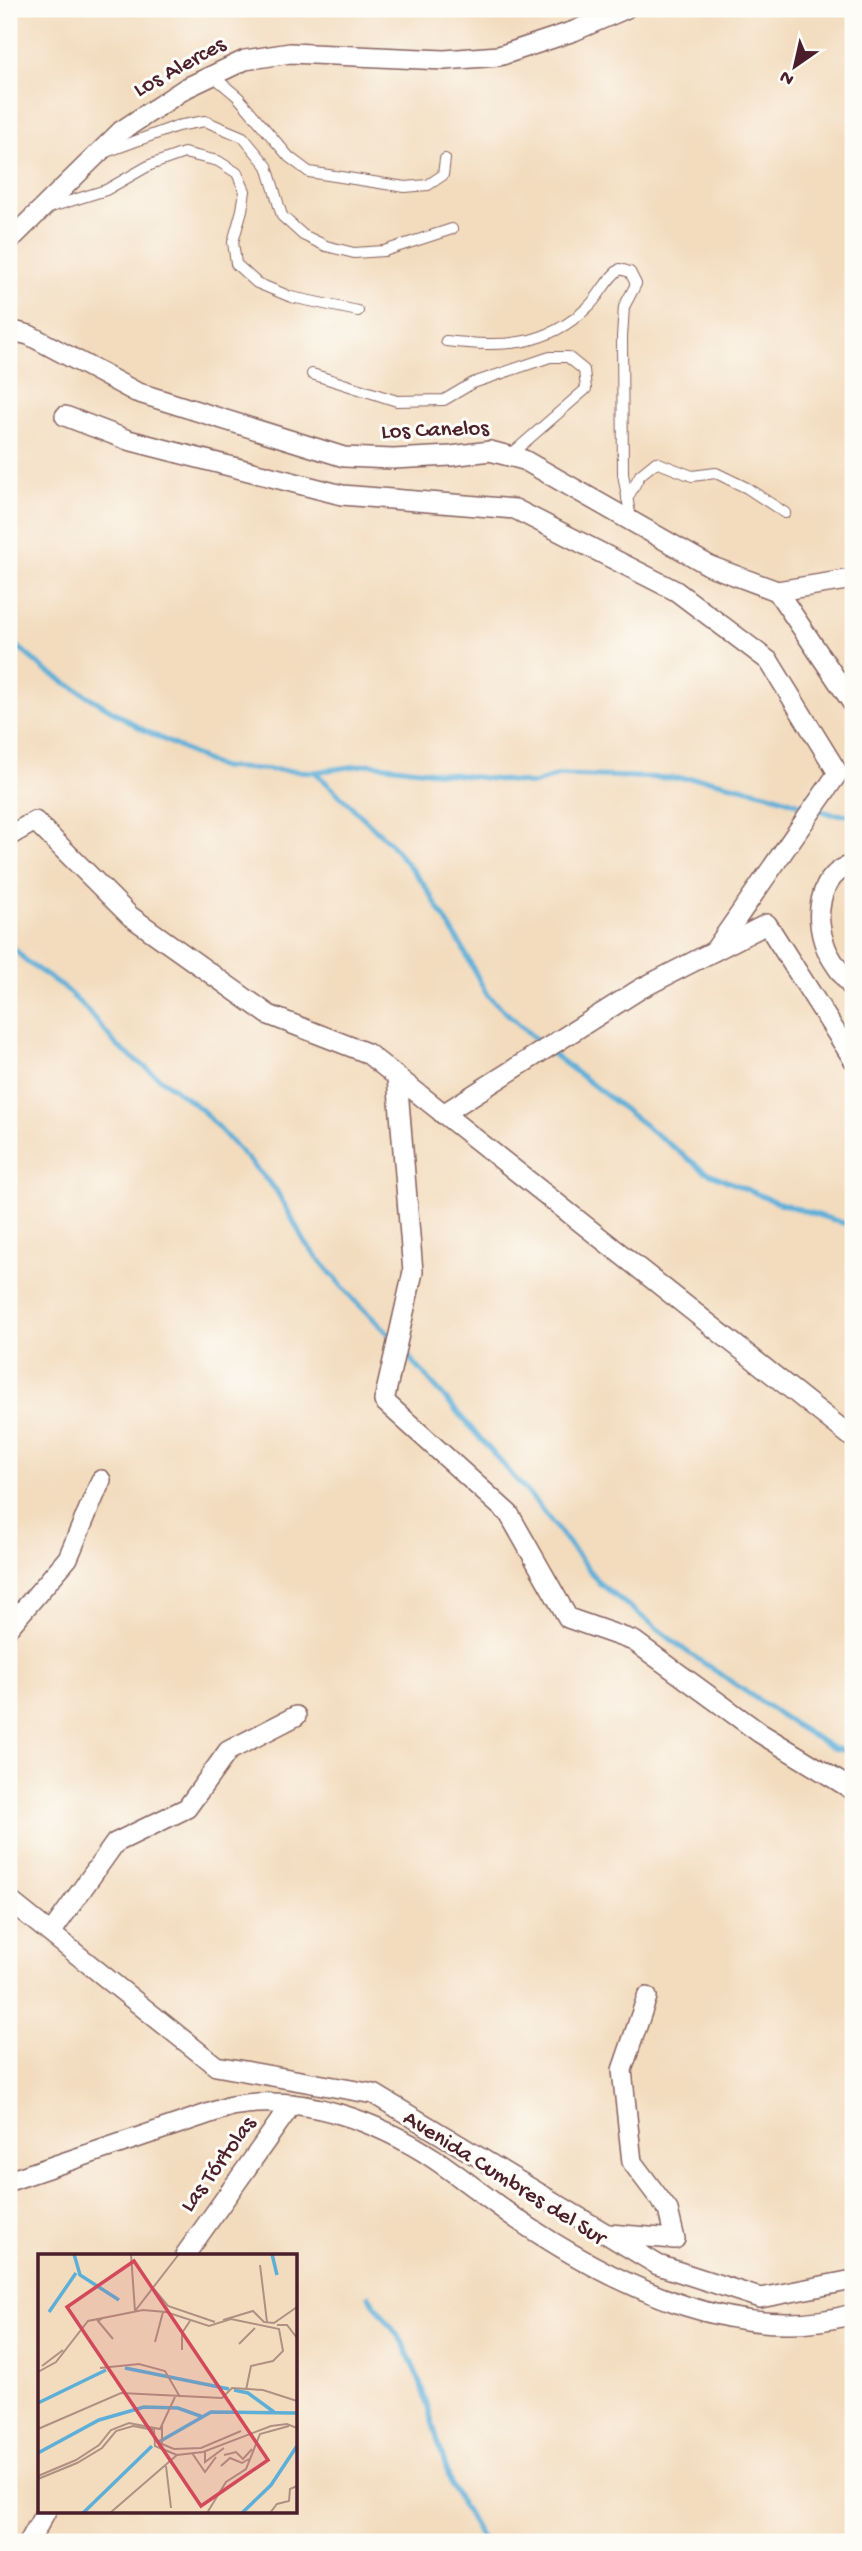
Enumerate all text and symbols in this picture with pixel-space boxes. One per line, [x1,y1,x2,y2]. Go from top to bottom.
street label: Los Alerces [129,31,231,104]
north arrow [760,32,830,102]
text: N [776,64,799,90]
street label: Los Canelos [381,416,490,446]
street label: Avenida Cumbres del Sur [397,2105,612,2254]
street label: Las Tórtolas [175,2111,263,2218]
inset map [38,2254,298,2512]

